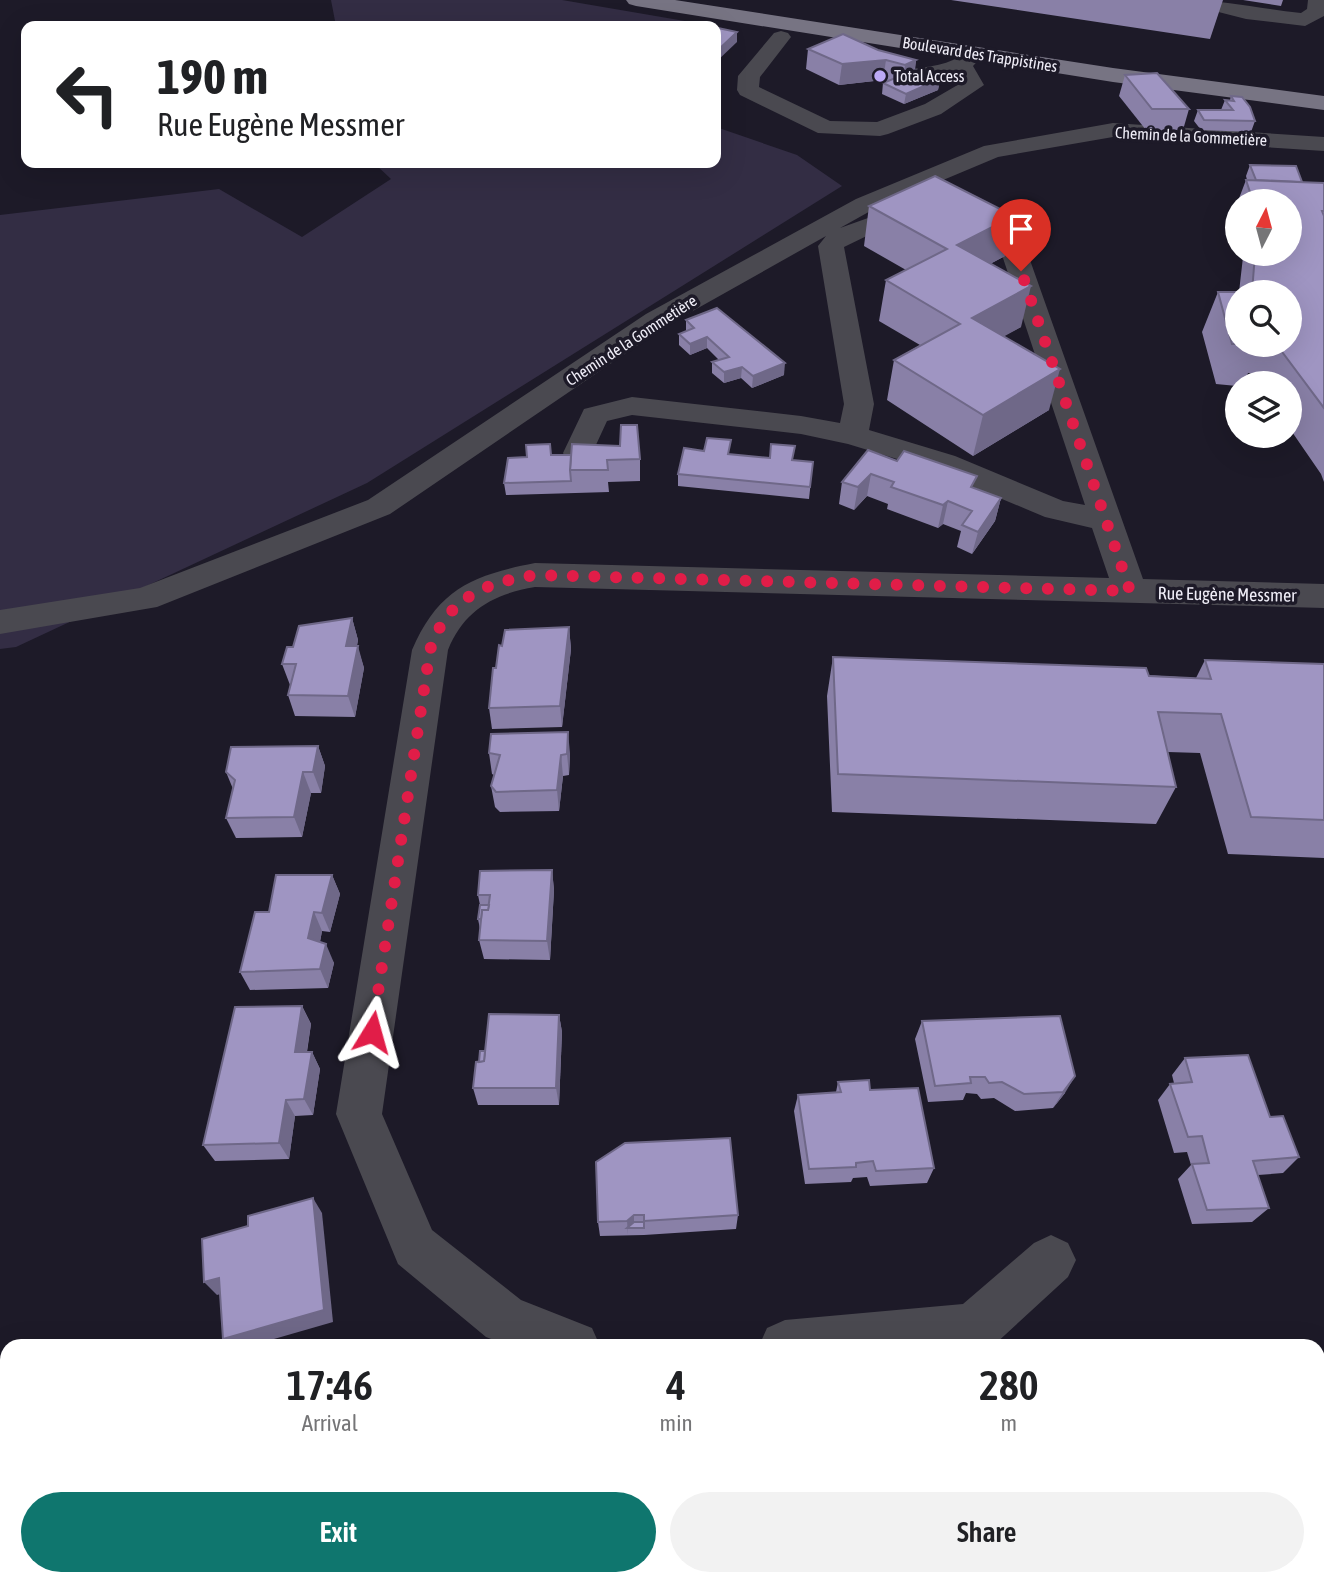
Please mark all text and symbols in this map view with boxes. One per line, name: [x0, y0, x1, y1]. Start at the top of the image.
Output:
street label: Boulevard des Trappistines: [901, 33, 1059, 76]
text: 190 m: [157, 48, 268, 104]
icon: left: [42, 49, 133, 140]
place label: Total Access: [894, 67, 965, 85]
marker: Total Access: [872, 68, 888, 84]
text: Rue Eugène Messmer: [157, 106, 404, 143]
street label: Chemin de la Gommetière: [1115, 123, 1267, 149]
north arrow: [1225, 189, 1302, 266]
map controls: [1225, 189, 1302, 448]
pin: [991, 199, 1051, 271]
icon: arrive: [1002, 210, 1040, 248]
button: search: [1225, 280, 1302, 357]
street label: Chemin de la Gommetière: [562, 291, 700, 389]
button: layers: [1225, 371, 1302, 448]
street label: Rue Eugène Messmer: [1157, 582, 1297, 606]
position arrow: [335, 995, 409, 1069]
text: 17:46: [287, 1361, 373, 1409]
text: 4: [666, 1361, 686, 1409]
text: 280: [979, 1361, 1038, 1409]
text: Arrival: [302, 1410, 358, 1436]
text: min: [660, 1410, 693, 1436]
text: m: [1001, 1410, 1017, 1436]
button: Exit: [21, 1492, 656, 1572]
button: Share: [670, 1492, 1304, 1572]

